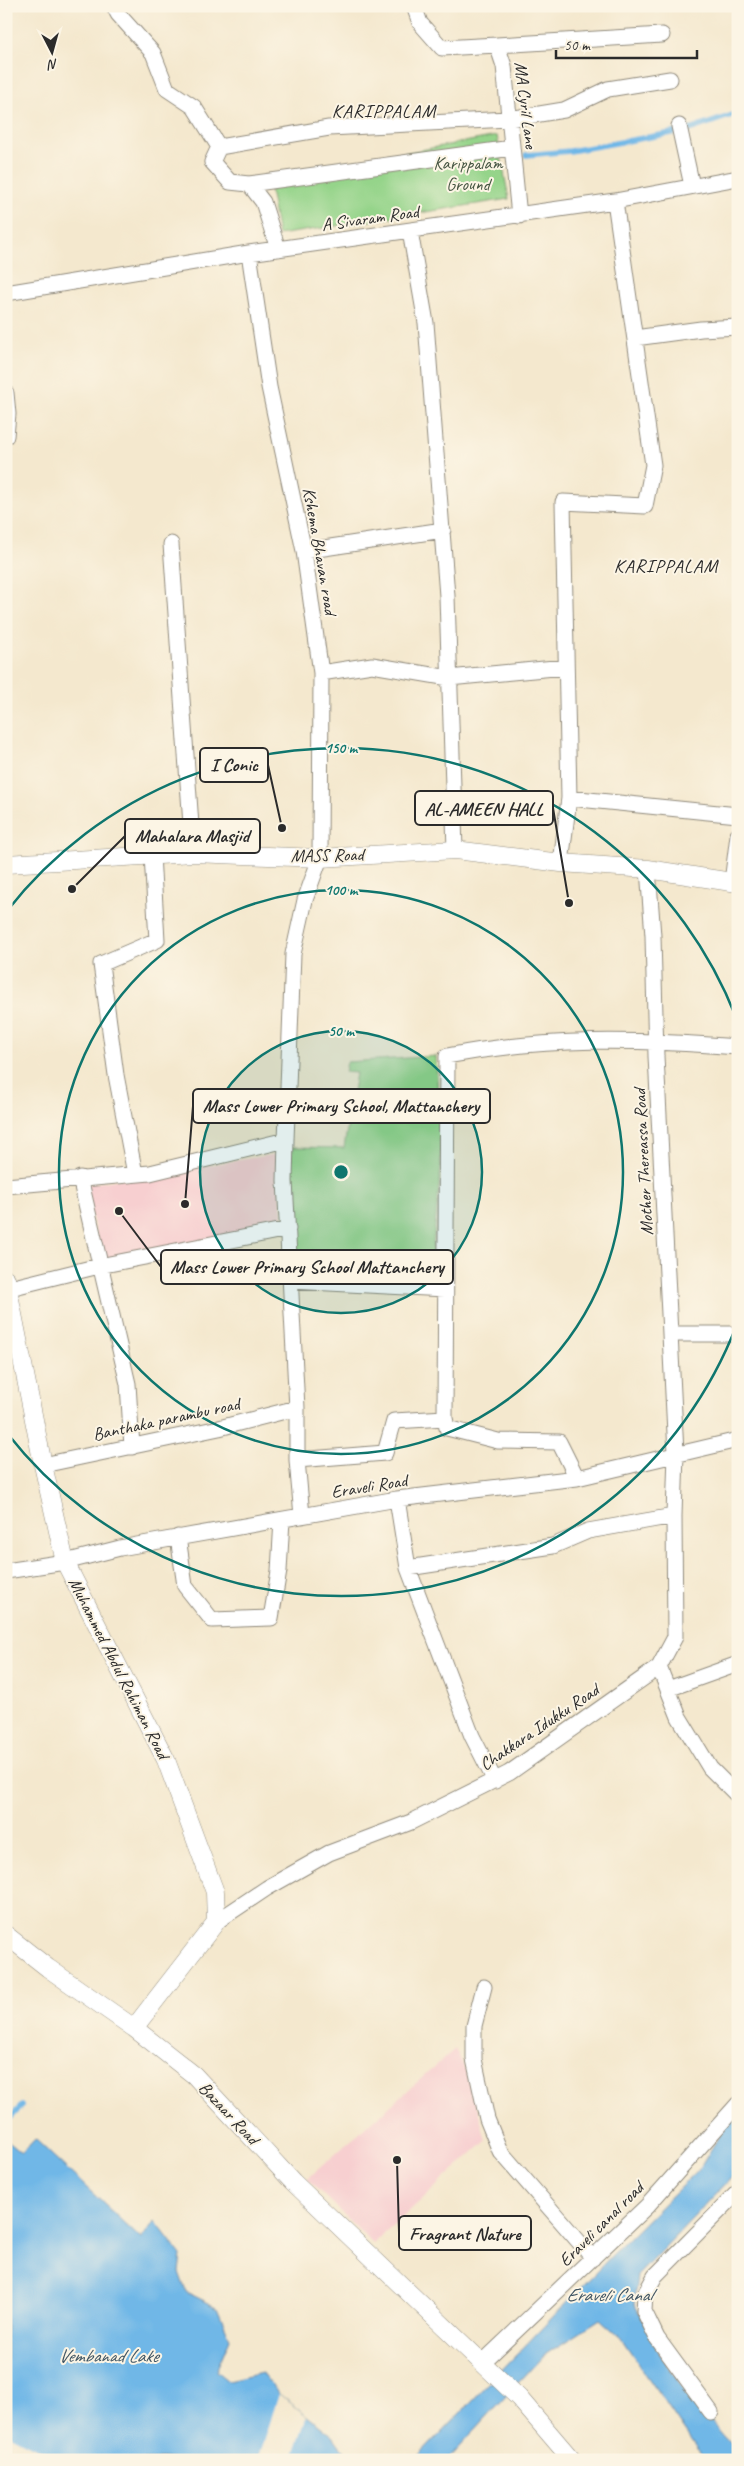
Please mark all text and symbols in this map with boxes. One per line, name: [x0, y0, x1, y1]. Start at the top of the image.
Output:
north arrow: [28, 28, 78, 78]
scale bar: [556, 28, 698, 60]
text: 50 m: [564, 36, 591, 55]
text: N: [46, 56, 59, 74]
street label: MA Cyril Lane: [510, 60, 542, 151]
district label: KARIPPALAM: [332, 99, 437, 123]
park label: Karippalam Ground: [434, 152, 503, 195]
street label: A Sivaram Road: [320, 200, 423, 236]
street label: Kshema Bhavan road: [298, 486, 343, 619]
district label: KARIPPALAM: [614, 554, 719, 578]
text: 150 m: [325, 739, 359, 758]
callout: I Conic: [200, 748, 268, 782]
text: I Conic: [210, 753, 259, 777]
callout: AL-AMEEN HALL: [415, 791, 553, 825]
text: AL-AMEEN HALL: [425, 797, 544, 821]
callout: Mahalara Masjid: [125, 819, 260, 853]
text: Mahalara Masjid: [135, 824, 252, 848]
street label: MASS Road: [290, 843, 367, 867]
text: 100 m: [325, 881, 359, 900]
text: 50 m: [328, 1022, 355, 1041]
street label: Mother Thereassa Road: [628, 1085, 658, 1236]
callout: Mass Lower Primary School, Mattanchery: [193, 1089, 490, 1123]
text: Mass Lower Primary School, Mattanchery: [203, 1094, 482, 1118]
centre of rings: [332, 1163, 350, 1181]
callout: Mass Lower Primary School Mattanchery: [161, 1250, 453, 1284]
text: Mass Lower Primary School Mattanchery: [170, 1255, 446, 1279]
street label: Banthaka parambu road: [91, 1392, 244, 1445]
street label: Eraveli Road: [330, 1469, 411, 1503]
street label: Muhammed Abdul Rahiman Road: [64, 1574, 176, 1765]
street label: Chakkara Idukku Road: [475, 1677, 605, 1775]
street label: Bazaar Road: [194, 2077, 266, 2151]
street label: Eraveli canal road: [554, 2175, 650, 2271]
callout: Fragrant Nature: [399, 2216, 531, 2250]
text: Fragrant Nature: [409, 2222, 522, 2246]
water label: Eraveli Canal: [566, 2283, 659, 2307]
water label: Vembanad Lake: [58, 2344, 160, 2368]

